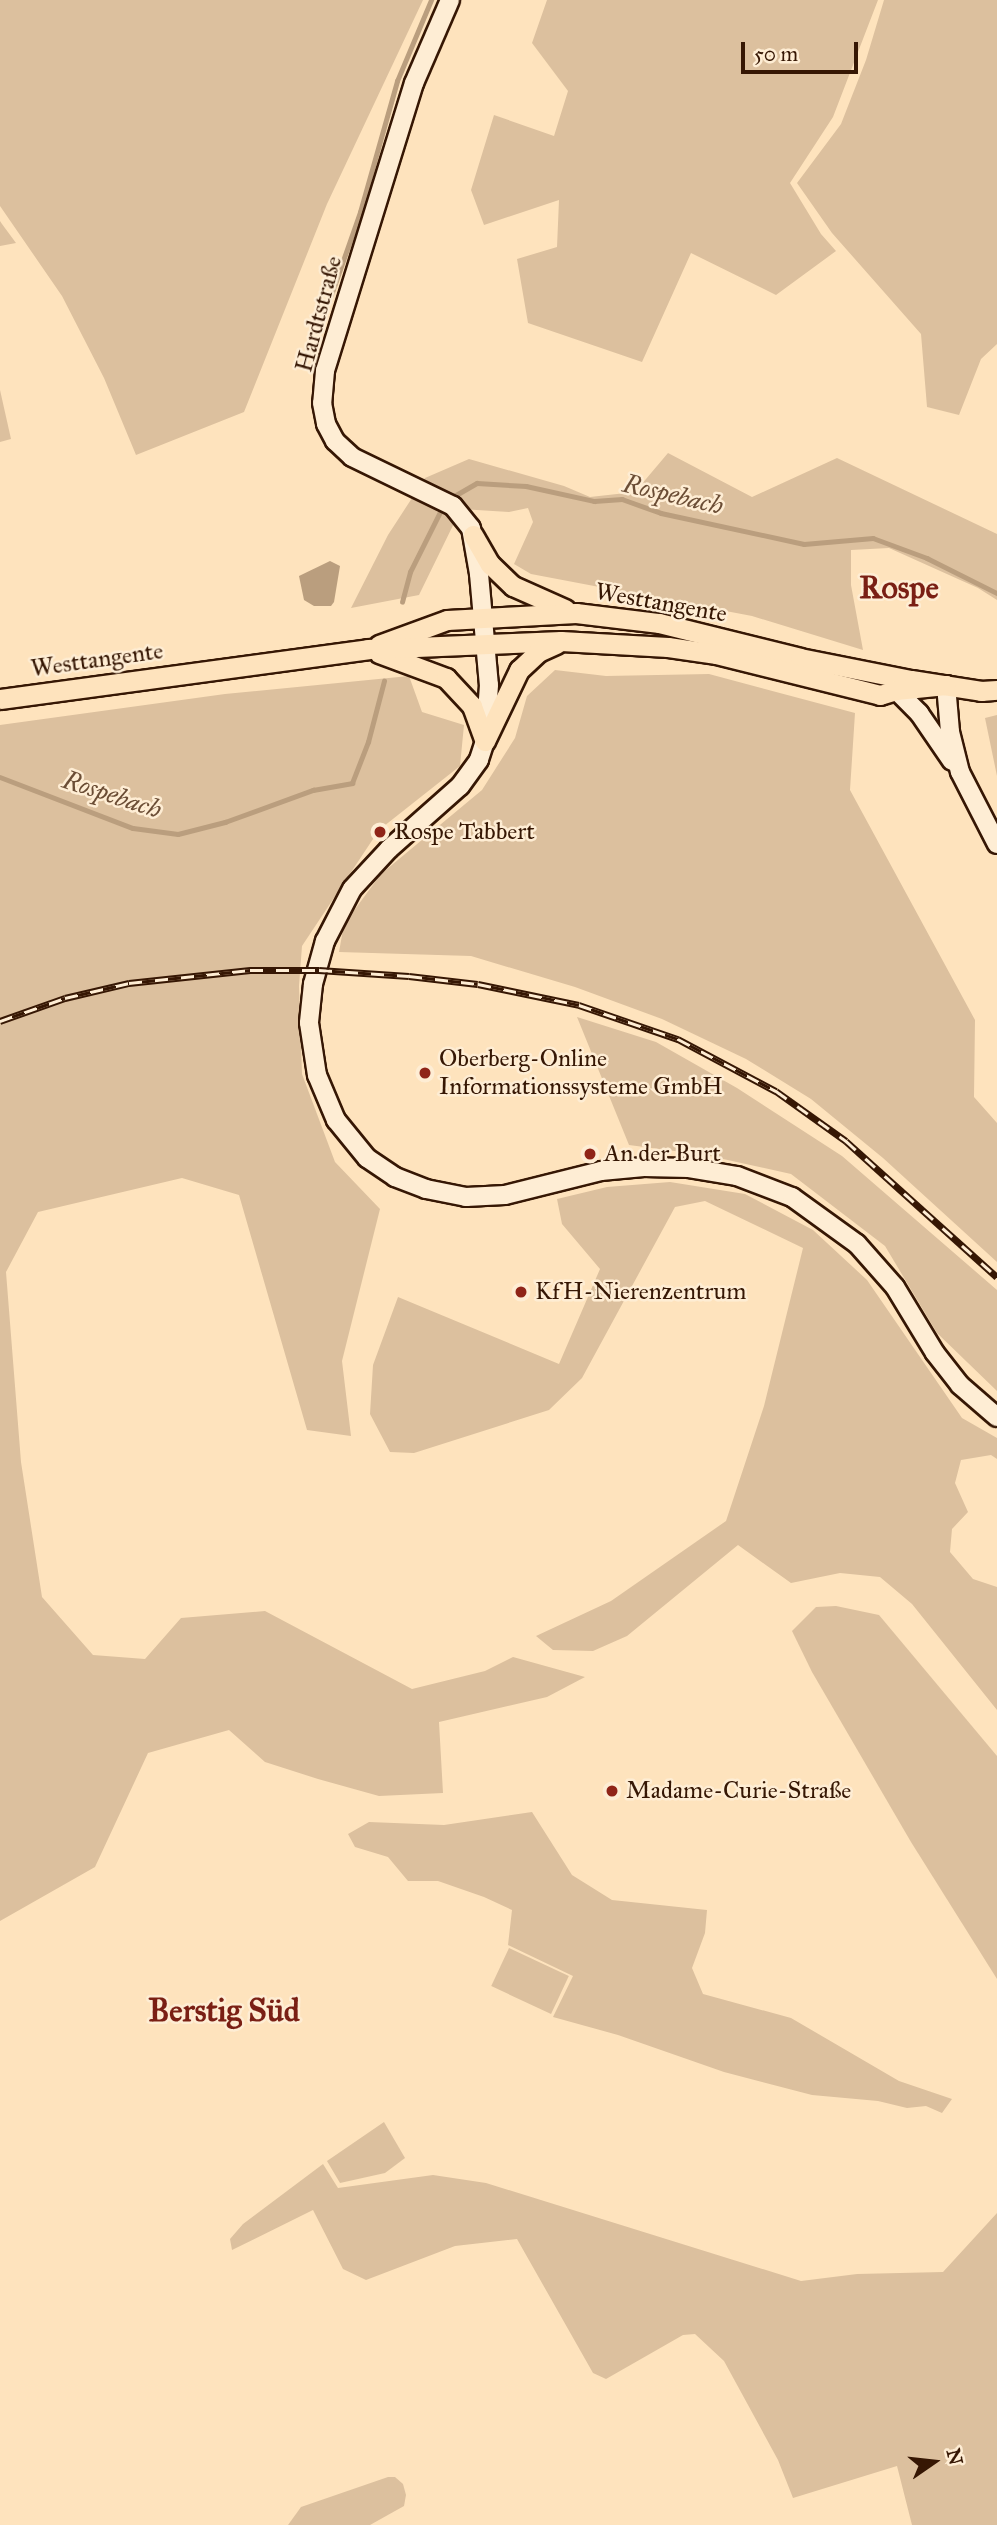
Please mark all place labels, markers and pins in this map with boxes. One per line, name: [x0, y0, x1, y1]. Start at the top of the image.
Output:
place label: Rospe Tabbert: [394, 818, 535, 846]
marker: Rospe Tabbert: [372, 824, 388, 840]
place label: Oberberg-Online Informationssysteme GmbH: [439, 1045, 723, 1101]
marker: Oberberg-Online Informationssysteme GmbH: [417, 1065, 433, 1081]
place label: An der Burt: [604, 1140, 721, 1168]
marker: An der Burt: [582, 1146, 598, 1162]
place label: KfH-Nierenzentrum: [535, 1278, 746, 1306]
marker: KfH-Nierenzentrum: [513, 1284, 529, 1300]
place label: Madame-Curie-Straße: [626, 1777, 851, 1805]
marker: Madame-Curie-Straße: [604, 1783, 620, 1799]

